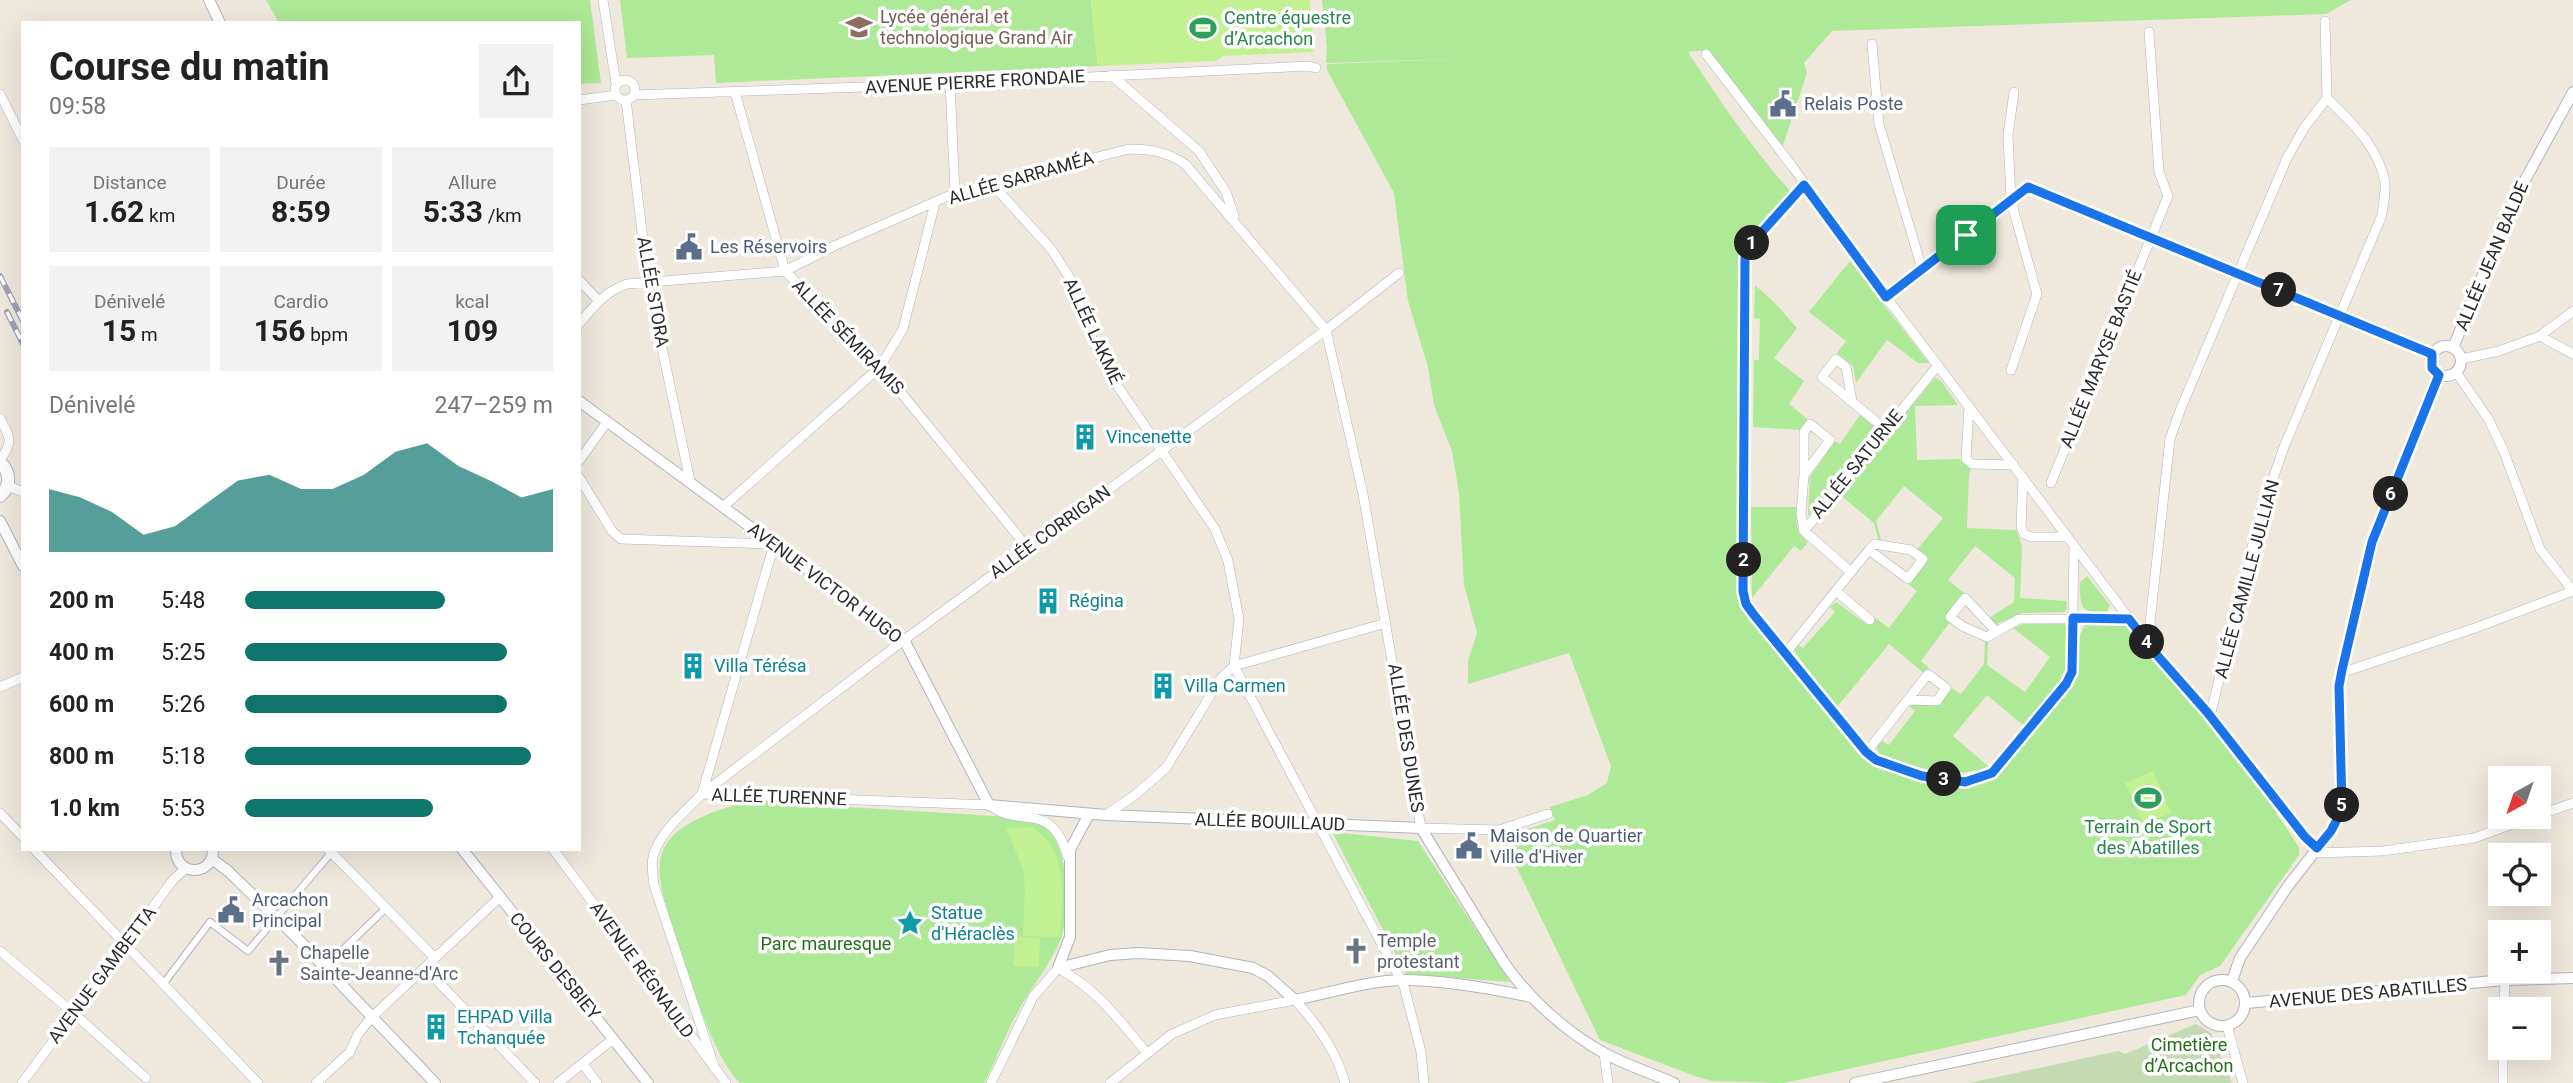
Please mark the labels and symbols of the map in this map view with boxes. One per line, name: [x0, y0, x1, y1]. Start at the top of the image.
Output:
place label: Lycée général et technologique Grand Air: [880, 6, 1073, 48]
place label: Centre équestre d’Arcachon: [1224, 7, 1351, 49]
school or university icon: Lycée général et technologique Grand Air: [844, 12, 874, 42]
sports icon: Centre équestre d’Arcachon: [1188, 13, 1218, 43]
street label: AVENUE PIERRE FRONDAIE: [865, 65, 1085, 98]
public building icon: Relais Poste: [1768, 89, 1798, 119]
place label: Relais Poste: [1804, 93, 1903, 114]
street label: ALLÉE SARRAMÉA: [946, 147, 1096, 208]
street label: ALLÉE JEAN BALDE: [2451, 178, 2532, 334]
pin: [1936, 205, 1996, 265]
pin: 1: [1734, 226, 1770, 260]
public building icon: Les Réservoirs: [674, 232, 704, 262]
street label: ALLÉE STORA: [633, 235, 674, 349]
place label: Les Réservoirs: [710, 236, 827, 257]
street label: ALLÉE MARYSE BASTIÉ: [2055, 267, 2146, 451]
pin: 7: [2262, 272, 2296, 308]
street label: ALLÉE LAKMÉ: [1060, 274, 1127, 387]
street label: ALLÉE SÉMIRAMIS: [788, 275, 909, 399]
street label: ALLÉE SATURNE: [1806, 405, 1907, 522]
building icon: Vincenette: [1070, 422, 1100, 452]
place label: Vincenette: [1106, 426, 1192, 447]
pin: 6: [2374, 476, 2408, 512]
street label: ALLÉE CAMILLE JULLIAN: [2210, 477, 2283, 681]
street label: ALLÉE CORRIGAN: [985, 481, 1114, 582]
street label: AVENUE VICTOR HUGO: [744, 518, 906, 647]
pin: 2: [1726, 542, 1762, 578]
building icon: Régina: [1033, 586, 1063, 616]
place label: Régina: [1069, 590, 1124, 611]
pin: 4: [2130, 624, 2164, 660]
building icon: Villa Térésa: [678, 651, 708, 681]
place label: Villa Térésa: [714, 655, 806, 676]
street label: ALLÉE DES DUNES: [1384, 662, 1429, 814]
building icon: Villa Carmen: [1148, 671, 1178, 701]
place label: Villa Carmen: [1184, 675, 1286, 696]
pin: 3: [1926, 762, 1962, 796]
north arrow: [2488, 766, 2552, 830]
sports icon: Terrain de Sport des Abatilles: [2133, 783, 2163, 813]
street label: ALLÉE TURENNE: [711, 784, 847, 809]
pin: 5: [2324, 788, 2360, 822]
street label: ALLÉE BOUILLAUD: [1194, 808, 1346, 835]
place label: Terrain de Sport des Abatilles: [2084, 816, 2212, 858]
place label: Maison de Quartier Ville d'Hiver: [1490, 825, 1643, 867]
public building icon: Maison de Quartier Ville d'Hiver: [1454, 831, 1484, 861]
place label: Arcachon Principal: [252, 889, 328, 931]
public building icon: Arcachon Principal: [216, 895, 246, 925]
street label: AVENUE RÉGNAULD: [586, 898, 699, 1042]
street label: AVENUE GAMBETTA: [43, 902, 160, 1047]
place label: Statue d'Héraclès: [931, 902, 1015, 944]
street label: COURS DESBIEY: [506, 908, 605, 1024]
place icon: Statue d'Héraclès: [895, 908, 925, 938]
place label: Temple protestant: [1377, 930, 1460, 972]
park label: Parc mauresque: [761, 933, 891, 954]
church icon: Temple protestant: [1341, 936, 1371, 966]
place label: Chapelle Sainte-Jeanne-d'Arc: [300, 942, 458, 984]
church icon: Chapelle Sainte-Jeanne-d'Arc: [264, 948, 294, 978]
street label: AVENUE DES ABATILLES: [2268, 973, 2468, 1012]
place label: EHPAD Villa Tchanquée: [457, 1006, 553, 1048]
building icon: EHPAD Villa Tchanquée: [421, 1012, 451, 1042]
park label: Cimetière d’Arcachon: [2144, 1034, 2234, 1076]

